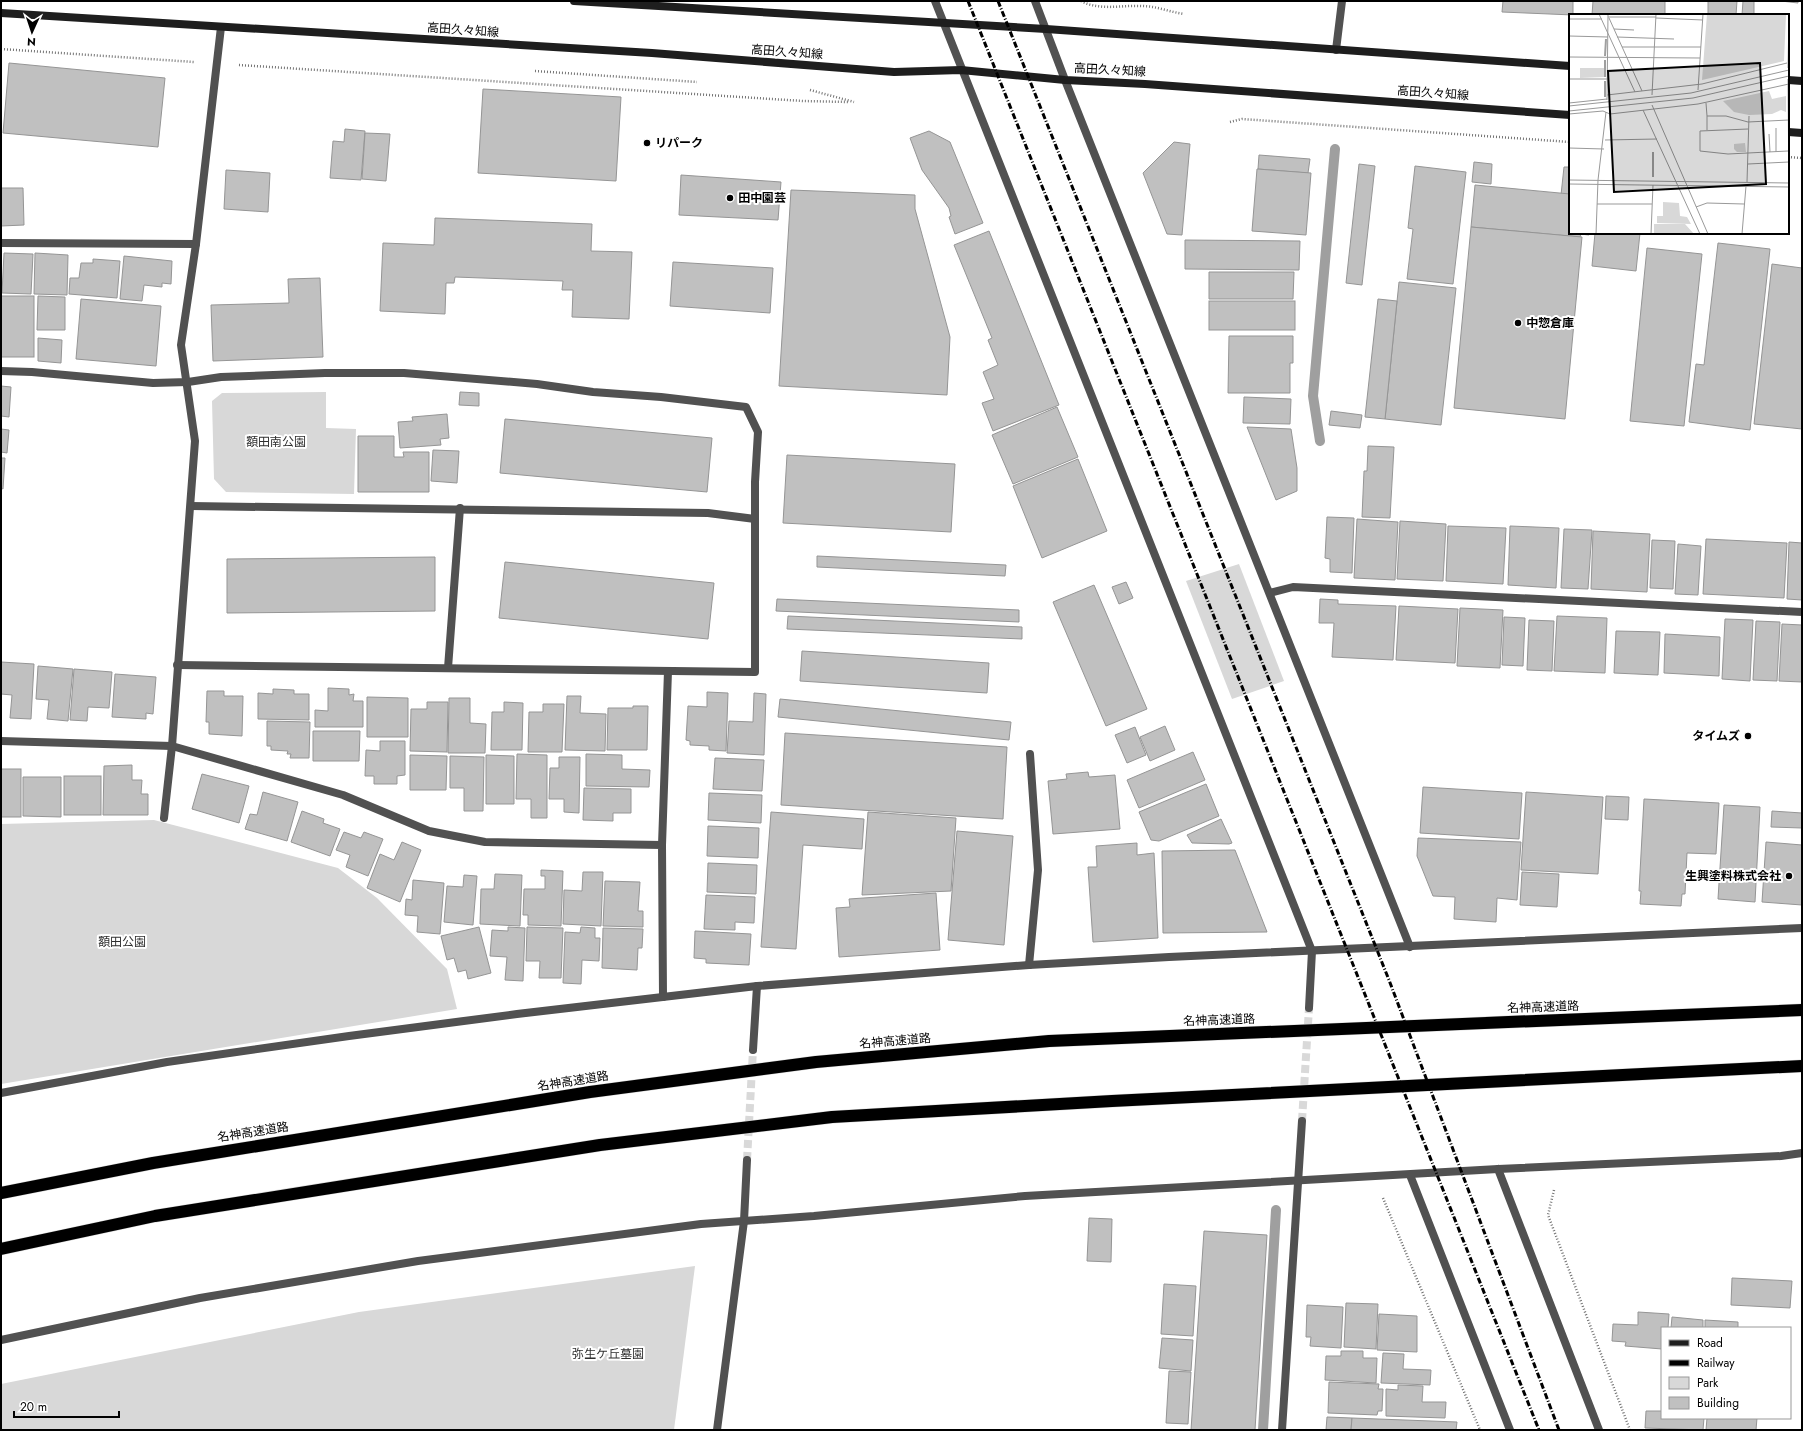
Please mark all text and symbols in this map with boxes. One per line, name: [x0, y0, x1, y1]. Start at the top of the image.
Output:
north arrow: [12, 12, 52, 52]
inset map: [1569, 14, 1789, 234]
street label: 高田久々知線: [426, 19, 500, 41]
text: N: [27, 34, 36, 50]
street label: 高田久々知線: [750, 41, 824, 63]
street label: 高田久々知線: [1074, 59, 1146, 81]
street label: 高田久々知線: [1396, 82, 1470, 104]
place label: リパーク: [655, 134, 703, 152]
marker: リパーク: [642, 138, 652, 148]
place label: 田中園芸: [738, 189, 786, 207]
marker: 田中園芸: [725, 193, 735, 203]
place label: 中惣倉庫: [1526, 314, 1574, 332]
marker: 中惣倉庫: [1513, 318, 1523, 328]
park label: 額田南公園: [246, 433, 306, 451]
place label: タイムズ: [1692, 727, 1740, 745]
marker: タイムズ: [1743, 731, 1753, 741]
place label: 生興塗料株式会社: [1685, 867, 1781, 885]
marker: 生興塗料株式会社: [1784, 871, 1794, 881]
park label: 額田公園: [98, 933, 146, 951]
street label: 名神高速道路: [1507, 997, 1579, 1017]
street label: 名神高速道路: [1183, 1010, 1255, 1030]
street label: 名神高速道路: [858, 1029, 932, 1053]
street label: 名神高速道路: [536, 1066, 610, 1096]
street label: 名神高速道路: [216, 1117, 290, 1147]
legend: [1661, 1327, 1791, 1419]
text: Road: [1697, 1334, 1723, 1352]
park label: 弥生ケ丘墓園: [572, 1345, 644, 1363]
text: Railway: [1697, 1354, 1735, 1372]
text: Park: [1697, 1374, 1719, 1392]
scale bar: [14, 1393, 119, 1419]
text: Building: [1697, 1394, 1739, 1412]
text: 20 m: [20, 1398, 47, 1416]

